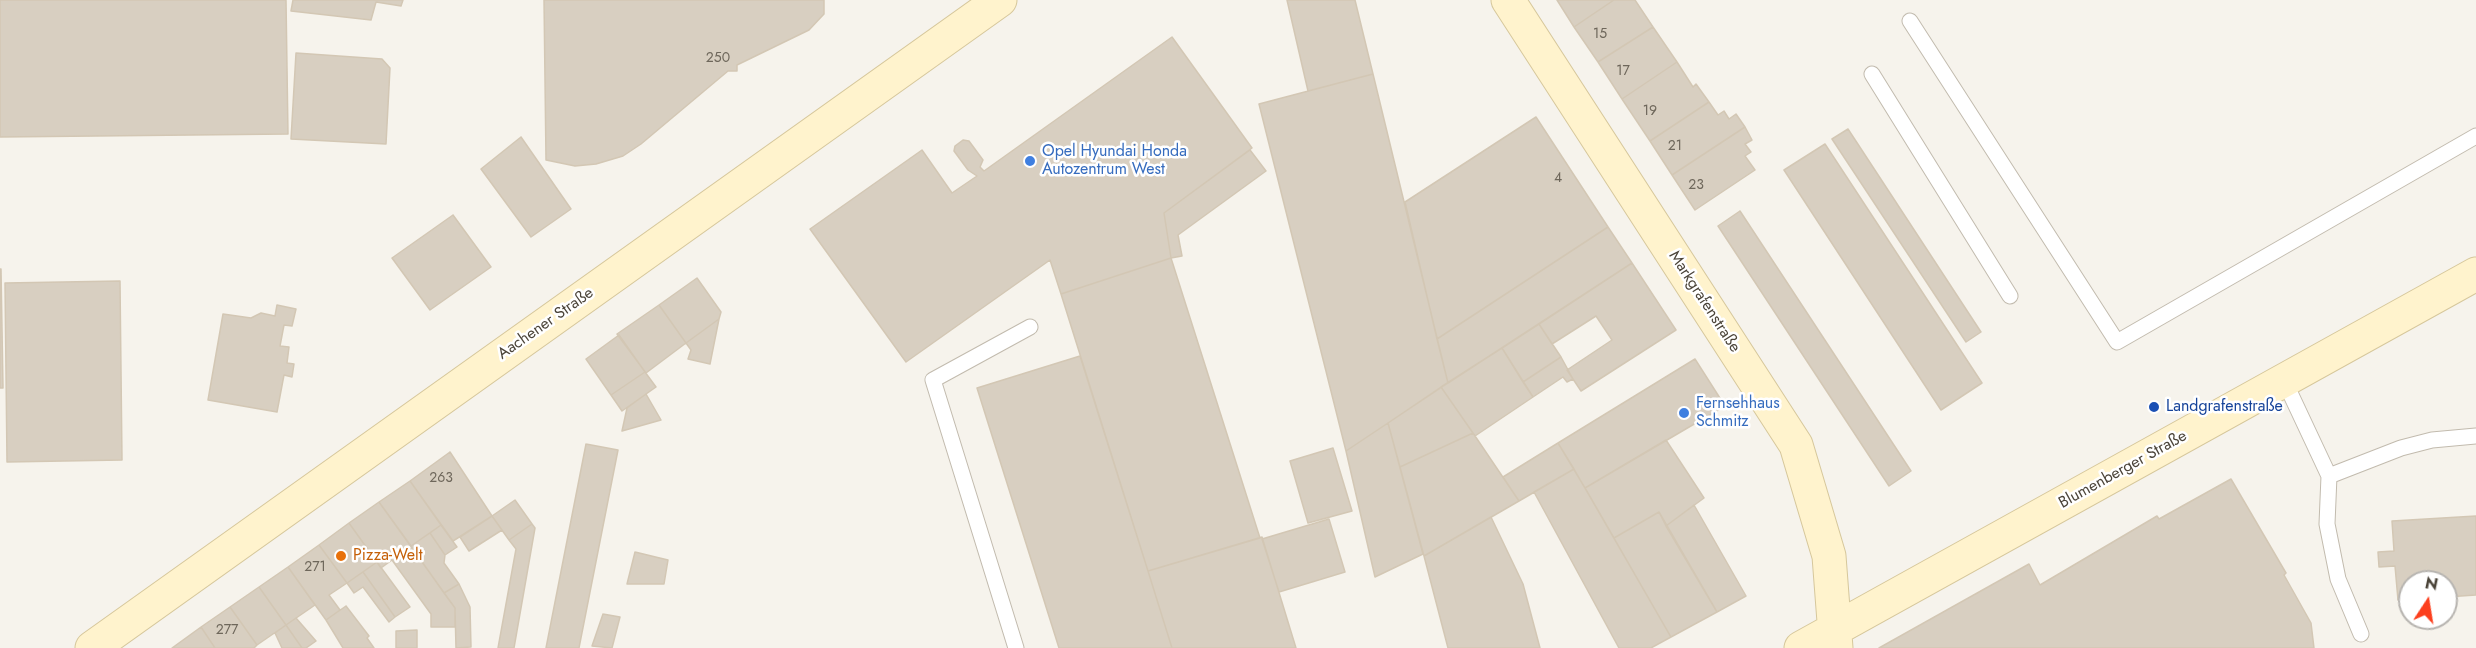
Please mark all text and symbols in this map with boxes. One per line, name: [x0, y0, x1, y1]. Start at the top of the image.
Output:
house number: 15: [1593, 27, 1607, 43]
house number: 250: [706, 51, 730, 67]
house number: 17: [1616, 64, 1630, 80]
house number: 19: [1643, 104, 1657, 120]
house number: 21: [1668, 139, 1682, 155]
place label: Opel Hyundai Honda Autozentrum West: [1042, 142, 1187, 180]
marker: Opel Hyundai Honda Autozentrum West: [1023, 154, 1037, 168]
house number: 4: [1554, 171, 1562, 187]
house number: 23: [1688, 178, 1704, 194]
street label: Markgrafenstraße: [1664, 248, 1744, 356]
street label: Aachener Straße: [494, 284, 598, 364]
place label: Fernsehhaus Schmitz: [1696, 394, 1780, 432]
place label: Landgrafenstraße: [2166, 397, 2283, 417]
marker: Landgrafenstraße: [2147, 400, 2161, 414]
marker: Fernsehhaus Schmitz: [1677, 406, 1691, 420]
street label: Blumenberger Straße: [2056, 427, 2190, 513]
house number: 263: [429, 471, 453, 487]
place label: Pizza-Welt: [353, 546, 423, 566]
marker: Pizza-Welt: [334, 549, 348, 563]
house number: 271: [304, 560, 326, 576]
north arrow: [2398, 570, 2458, 630]
text: N: [2423, 571, 2440, 596]
house number: 277: [216, 623, 238, 639]

